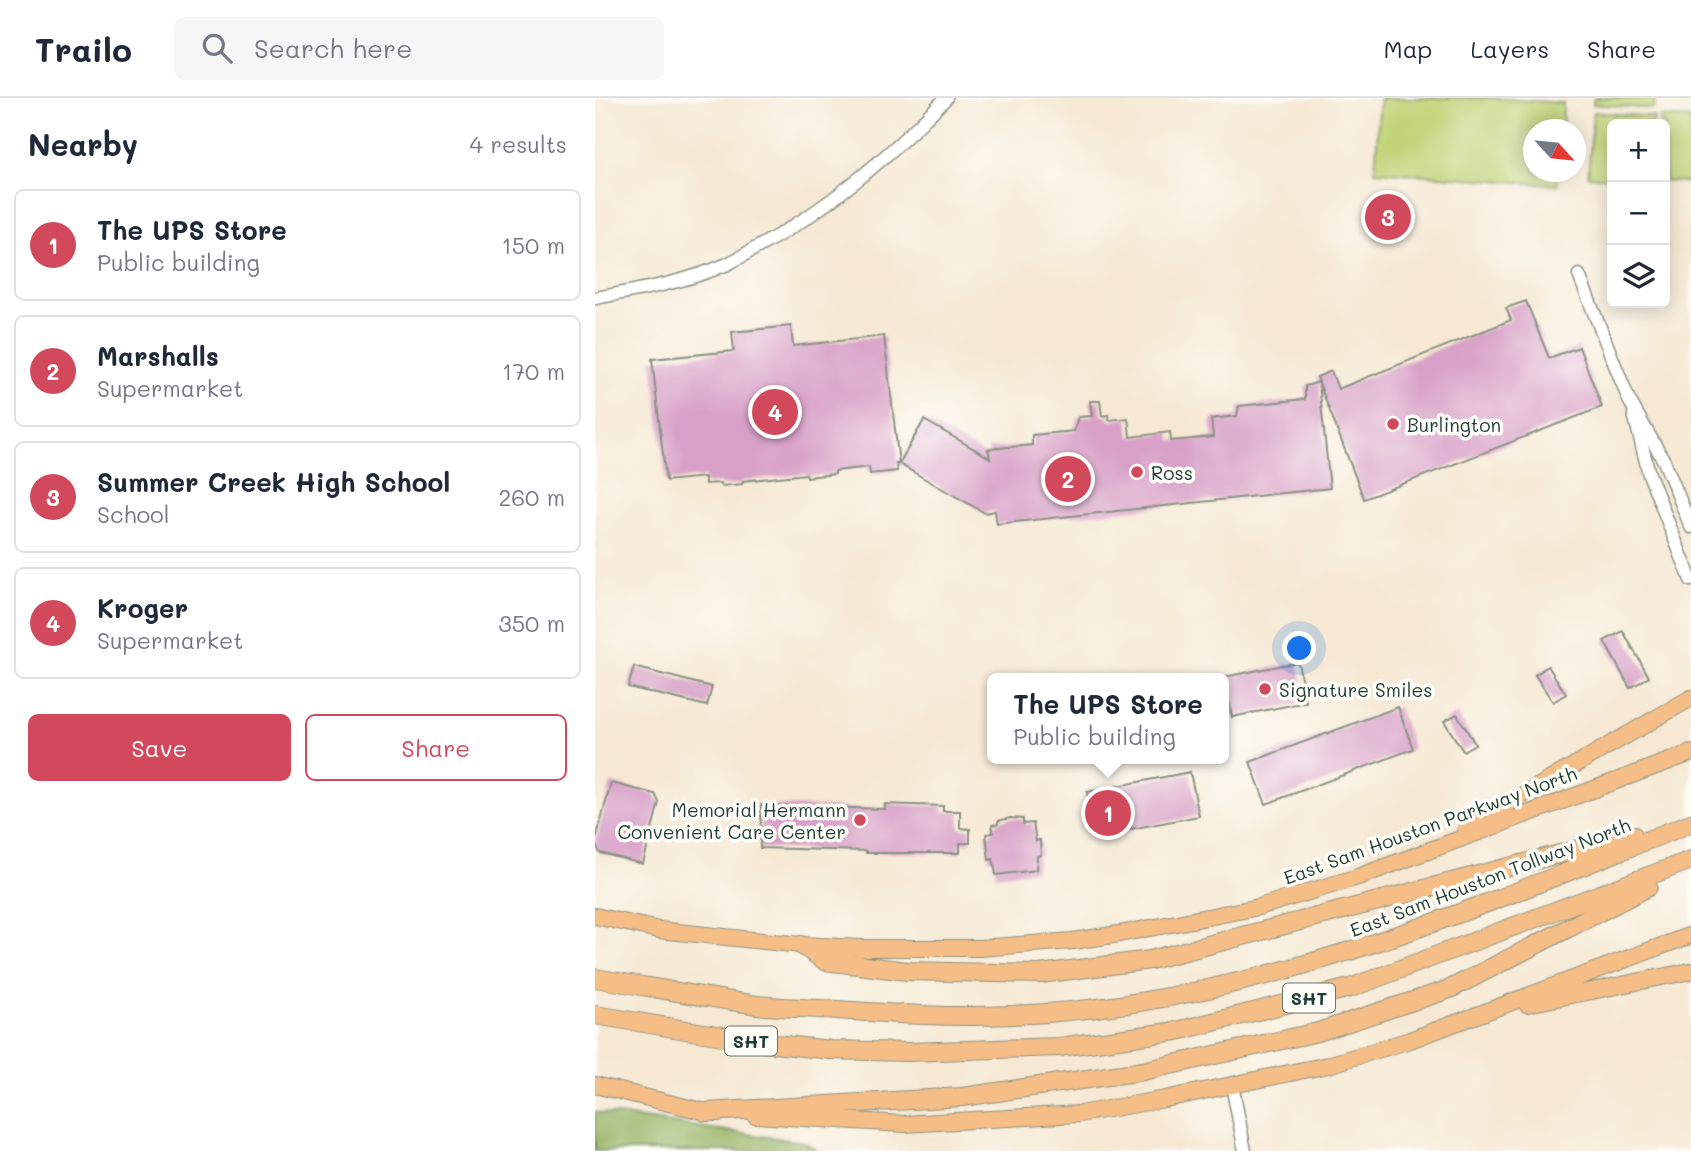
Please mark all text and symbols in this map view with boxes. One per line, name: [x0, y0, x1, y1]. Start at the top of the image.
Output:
search box: [174, 17, 664, 80]
text: Trailo: [35, 27, 132, 70]
icon: search: [198, 29, 236, 67]
text: Search here: [254, 31, 412, 65]
text: Map: [1384, 33, 1432, 64]
text: Layers: [1470, 33, 1549, 64]
text: Share: [1587, 33, 1656, 64]
north arrow: [1523, 119, 1586, 182]
map controls: [1607, 119, 1670, 308]
button: +: [1607, 119, 1670, 182]
text: Nearby: [28, 124, 138, 164]
text: 4 results: [470, 129, 567, 159]
button: −: [1607, 182, 1670, 245]
pin: 3: [1365, 191, 1411, 243]
text: The UPS Store: [97, 213, 287, 247]
text: 1: [48, 230, 58, 260]
text: 150 m: [501, 230, 565, 260]
button: layers: [1607, 245, 1670, 308]
text: Public building: [97, 247, 260, 277]
text: Marshalls: [97, 339, 219, 373]
text: 2: [47, 356, 59, 386]
text: 170 m: [502, 356, 565, 386]
text: Supermarket: [97, 373, 243, 403]
pin: 4: [752, 386, 798, 438]
place label: Burlington: [1407, 412, 1501, 437]
marker: Burlington: [1385, 416, 1401, 432]
pin: 2: [1045, 453, 1091, 505]
place label: Ross: [1151, 460, 1193, 485]
marker: Ross: [1129, 464, 1145, 480]
text: Summer Creek High School: [97, 465, 450, 499]
text: 3: [46, 482, 60, 512]
text: 260 m: [498, 482, 565, 512]
text: School: [97, 499, 170, 529]
text: Kroger: [97, 591, 188, 625]
text: 4: [46, 608, 60, 638]
text: 350 m: [498, 608, 565, 638]
text: Supermarket: [97, 625, 243, 655]
your location: [1282, 631, 1316, 665]
popup: [987, 673, 1229, 764]
place label: Signature Smiles: [1279, 677, 1432, 702]
marker: Signature Smiles: [1257, 681, 1273, 697]
text: The UPS Store: [1013, 687, 1203, 721]
button: Save: [28, 714, 291, 781]
button: Share: [305, 714, 567, 781]
text: Public building: [1013, 721, 1176, 751]
street label: East Sam Houston Parkway North: [1280, 760, 1580, 890]
pin: 1: [1085, 787, 1131, 839]
place label: Memorial Hermann Convenient Care Center: [617, 797, 846, 844]
marker: Memorial Hermann Convenient Care Center: [852, 812, 868, 828]
street label: East Sam Houston Tollway North: [1346, 812, 1634, 942]
road number: SHT: [1283, 984, 1335, 1013]
road number: SHT: [725, 1026, 777, 1056]

